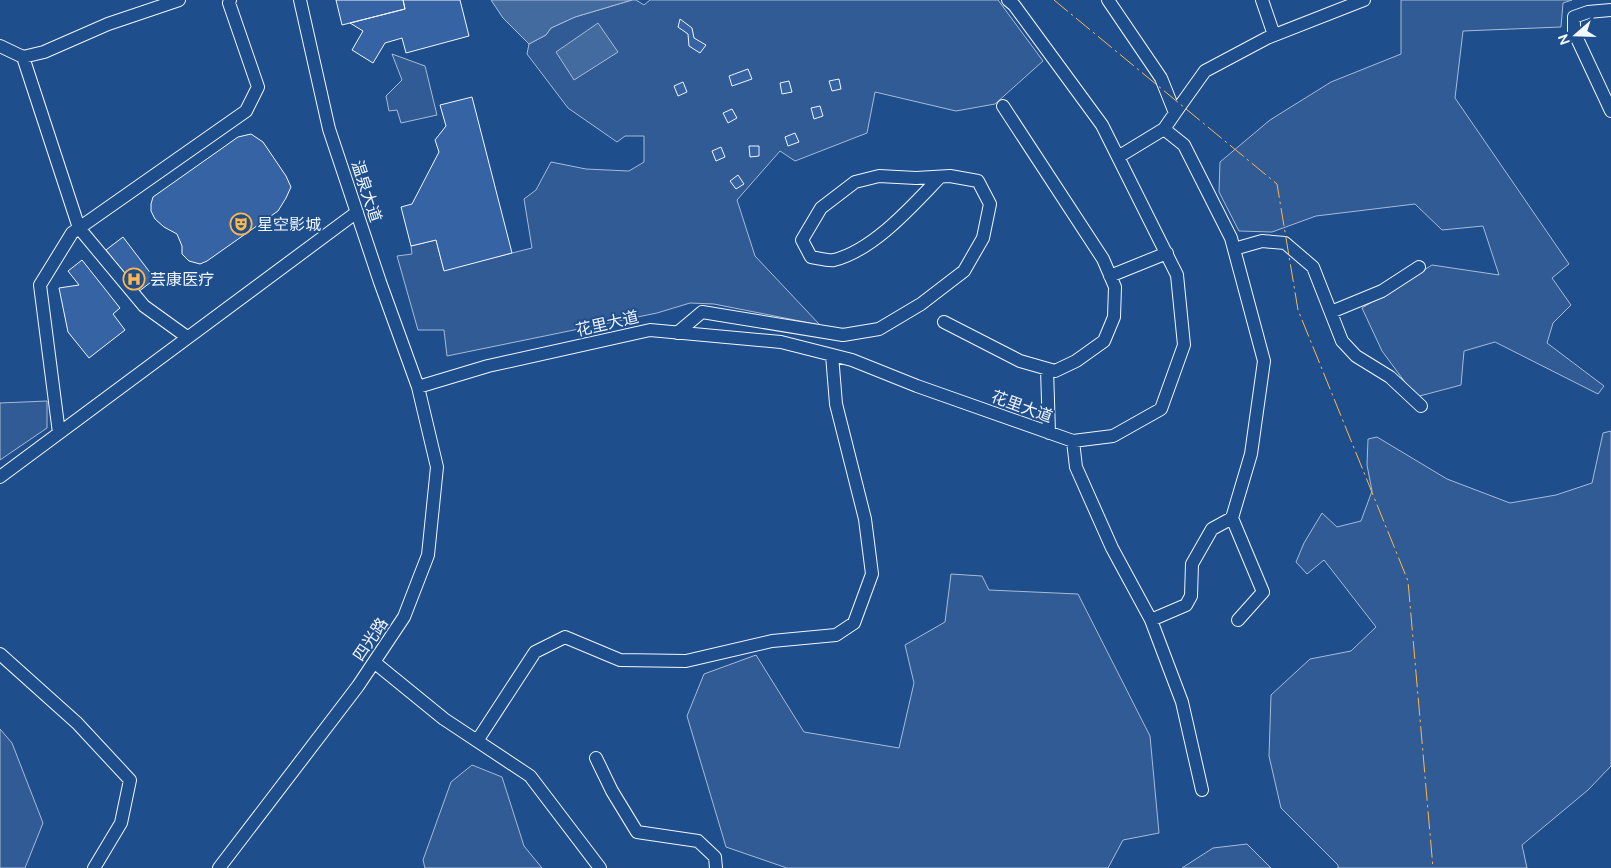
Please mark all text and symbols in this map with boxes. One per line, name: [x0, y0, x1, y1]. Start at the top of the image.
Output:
north arrow: [1551, 10, 1601, 60]
text: N: [1554, 32, 1573, 47]
street label: 温泉大道: [349, 158, 385, 224]
theatre icon: 星空影城: [229, 212, 253, 236]
place label: 星空影城: [257, 215, 321, 233]
hospital icon: 芸康医疗: [122, 267, 146, 291]
place label: 芸康医疗: [150, 270, 214, 288]
street label: 花里大道: [574, 307, 640, 339]
street label: 花里大道: [989, 387, 1055, 425]
street label: 四光路: [349, 614, 391, 664]

